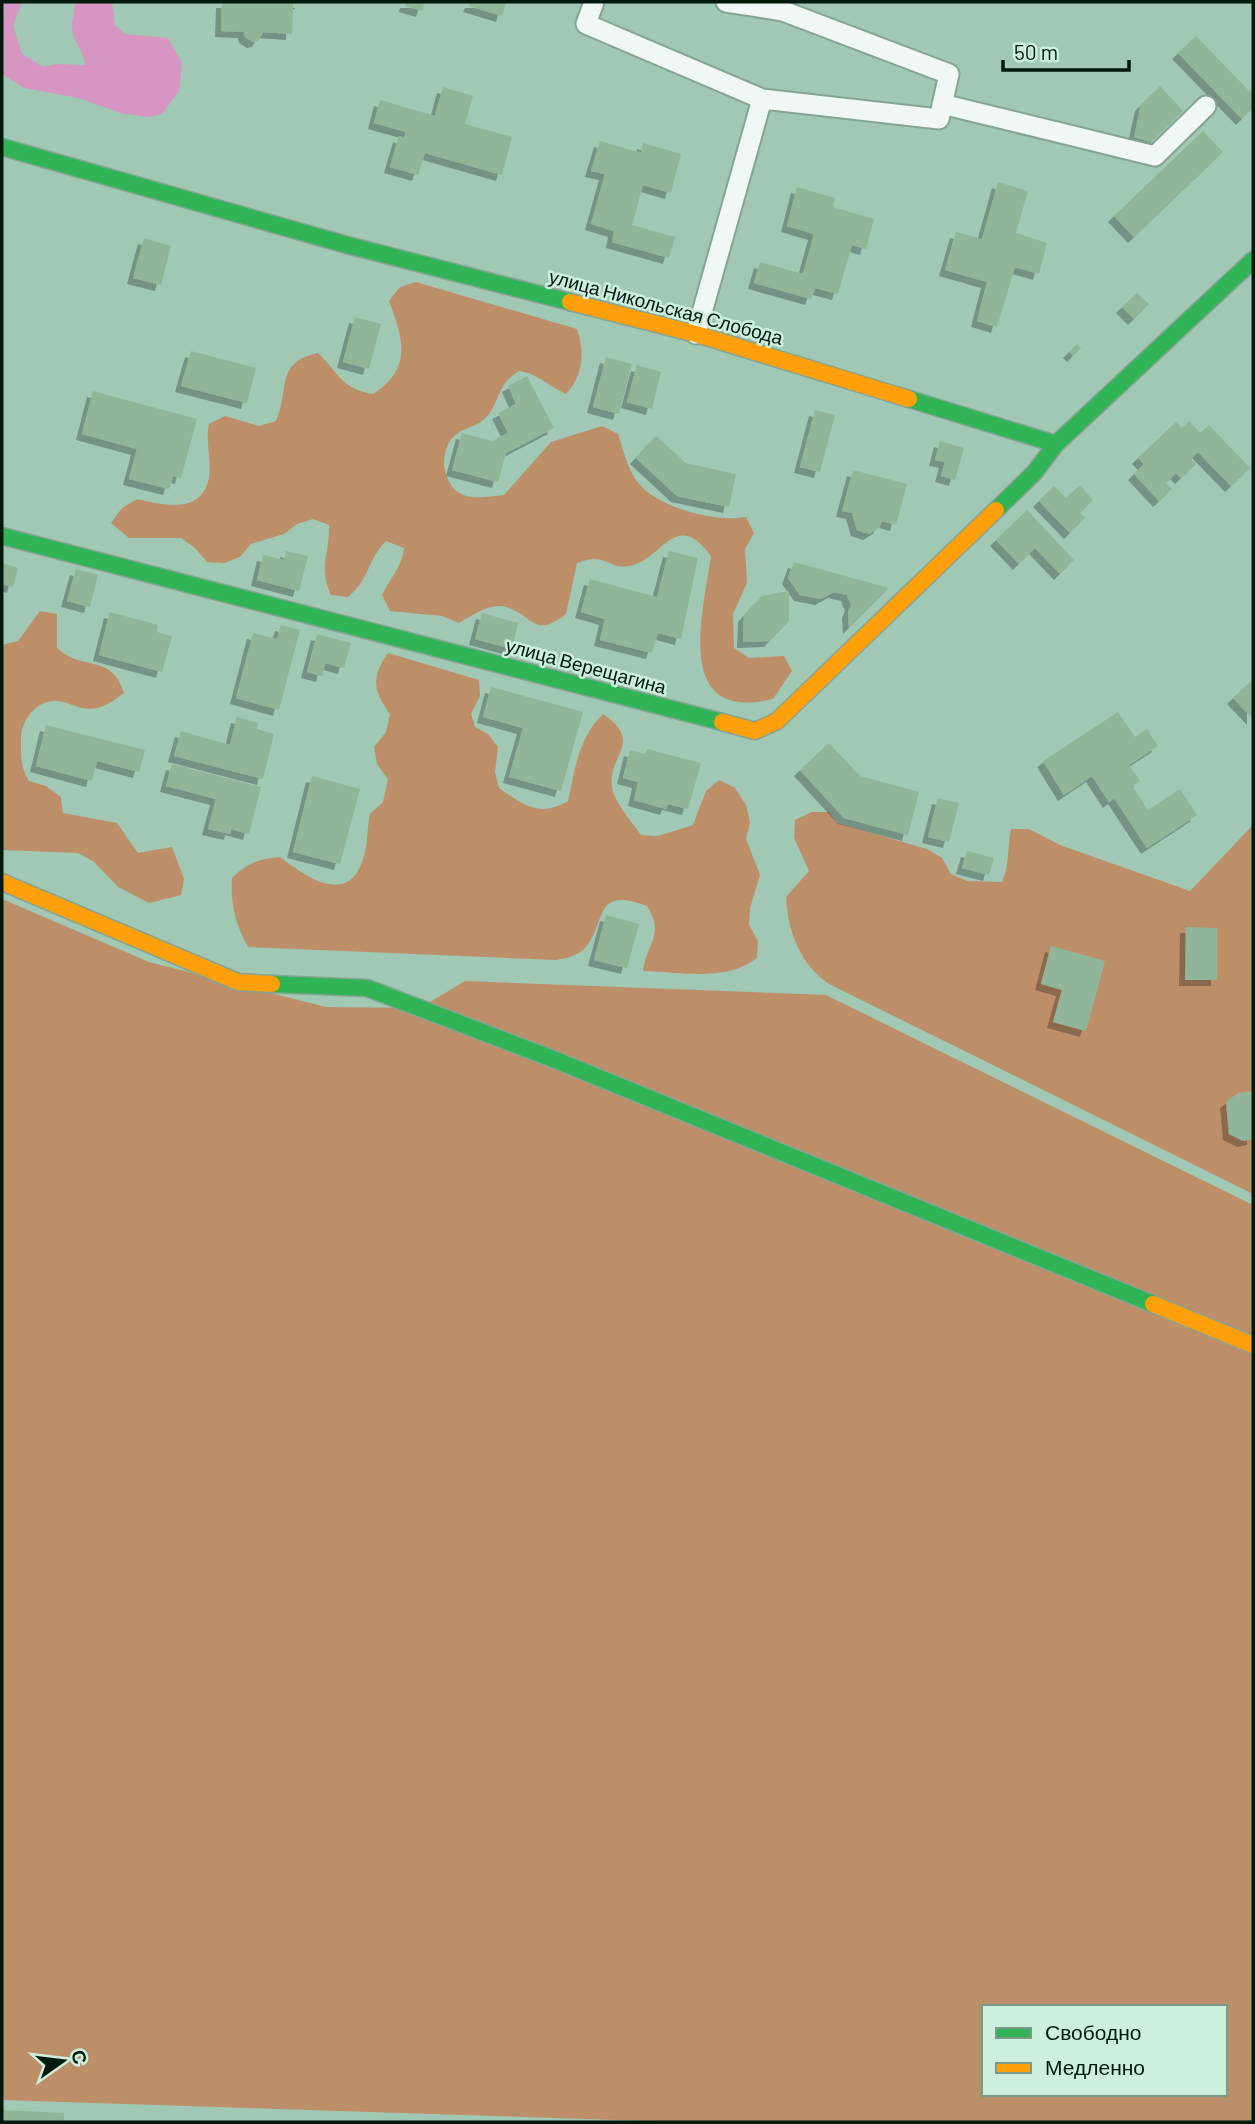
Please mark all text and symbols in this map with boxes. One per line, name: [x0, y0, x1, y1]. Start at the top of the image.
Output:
scale bar: [1003, 28, 1129, 72]
text: 50 m: [1014, 39, 1058, 64]
street label: улица Никольская Слобода: [547, 264, 786, 349]
street label: улица Верещагина: [503, 633, 669, 698]
legend: [982, 2005, 1227, 2096]
text: Свободно: [1045, 2019, 1142, 2044]
north arrow: [28, 2026, 98, 2096]
text: С: [67, 2047, 93, 2066]
text: Медленно: [1045, 2054, 1145, 2079]

